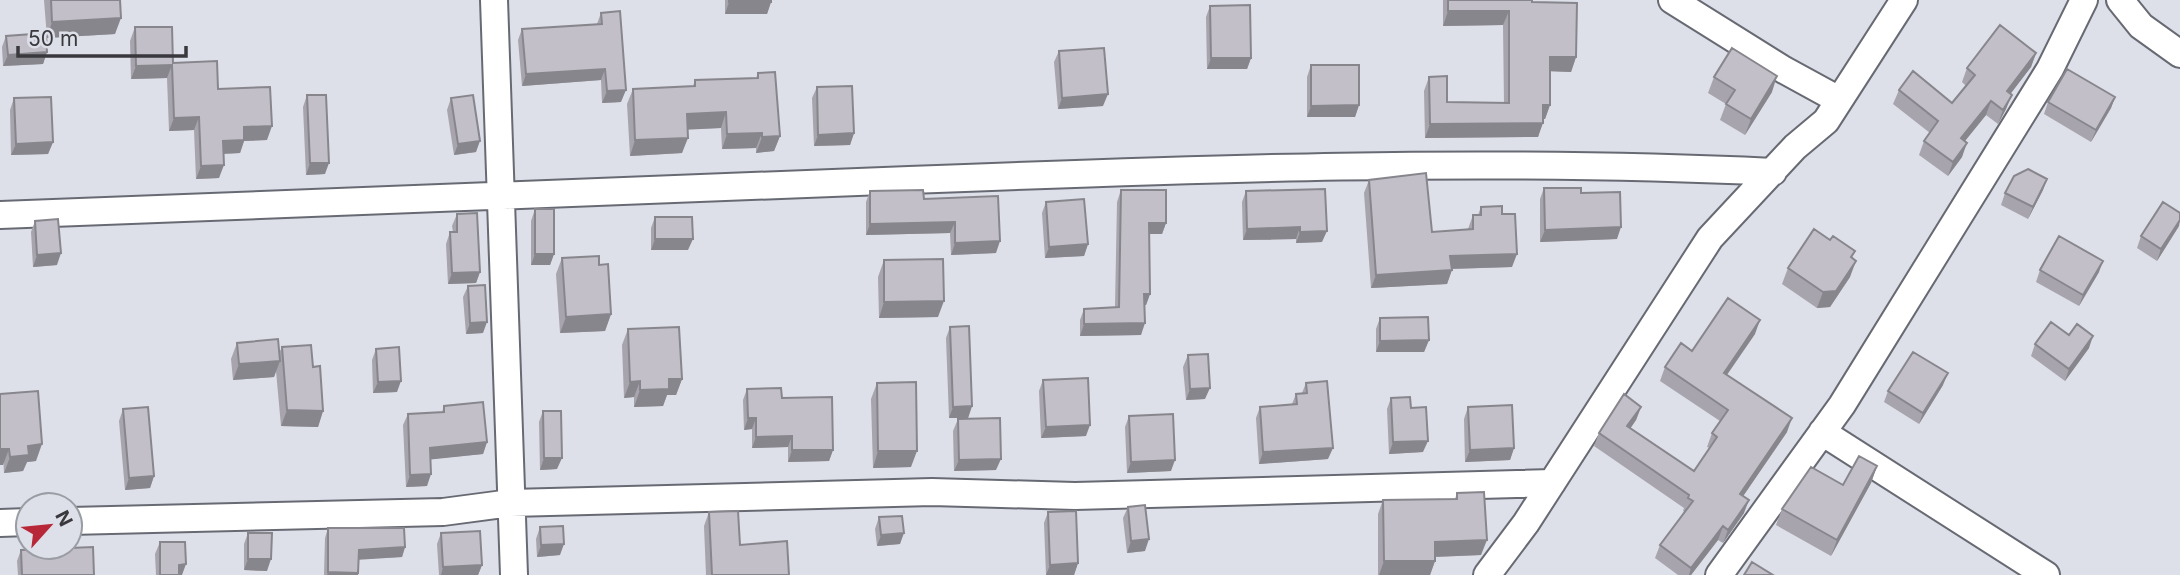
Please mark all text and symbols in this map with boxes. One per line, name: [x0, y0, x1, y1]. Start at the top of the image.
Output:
scale bar: [18, 14, 186, 58]
text: 50 m: [28, 26, 78, 51]
north arrow: [14, 491, 84, 561]
text: N: [50, 507, 77, 530]

